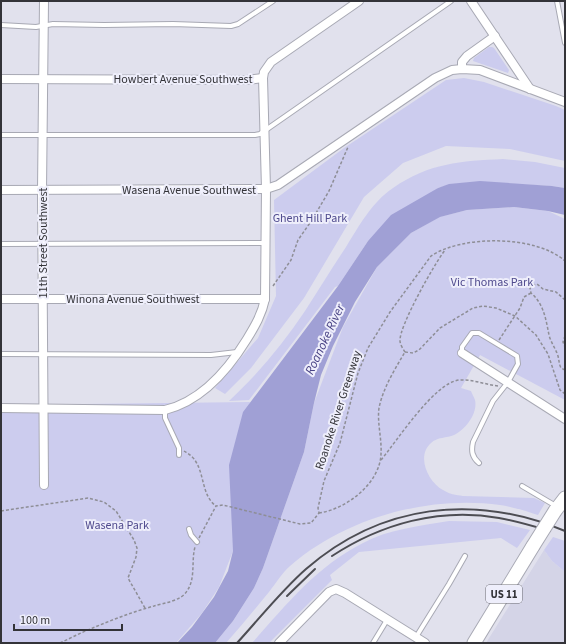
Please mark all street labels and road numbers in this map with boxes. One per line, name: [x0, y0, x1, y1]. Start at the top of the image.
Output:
street label: Howbert Avenue Southwest: [114, 71, 252, 88]
street label: Wasena Avenue Southwest: [122, 182, 256, 199]
street label: 11th Street Southwest: [35, 188, 52, 298]
street label: Winona Avenue Southwest: [66, 291, 200, 308]
street label: Roanoke River Greenway: [311, 348, 366, 472]
road number: US 11: [486, 585, 522, 603]

